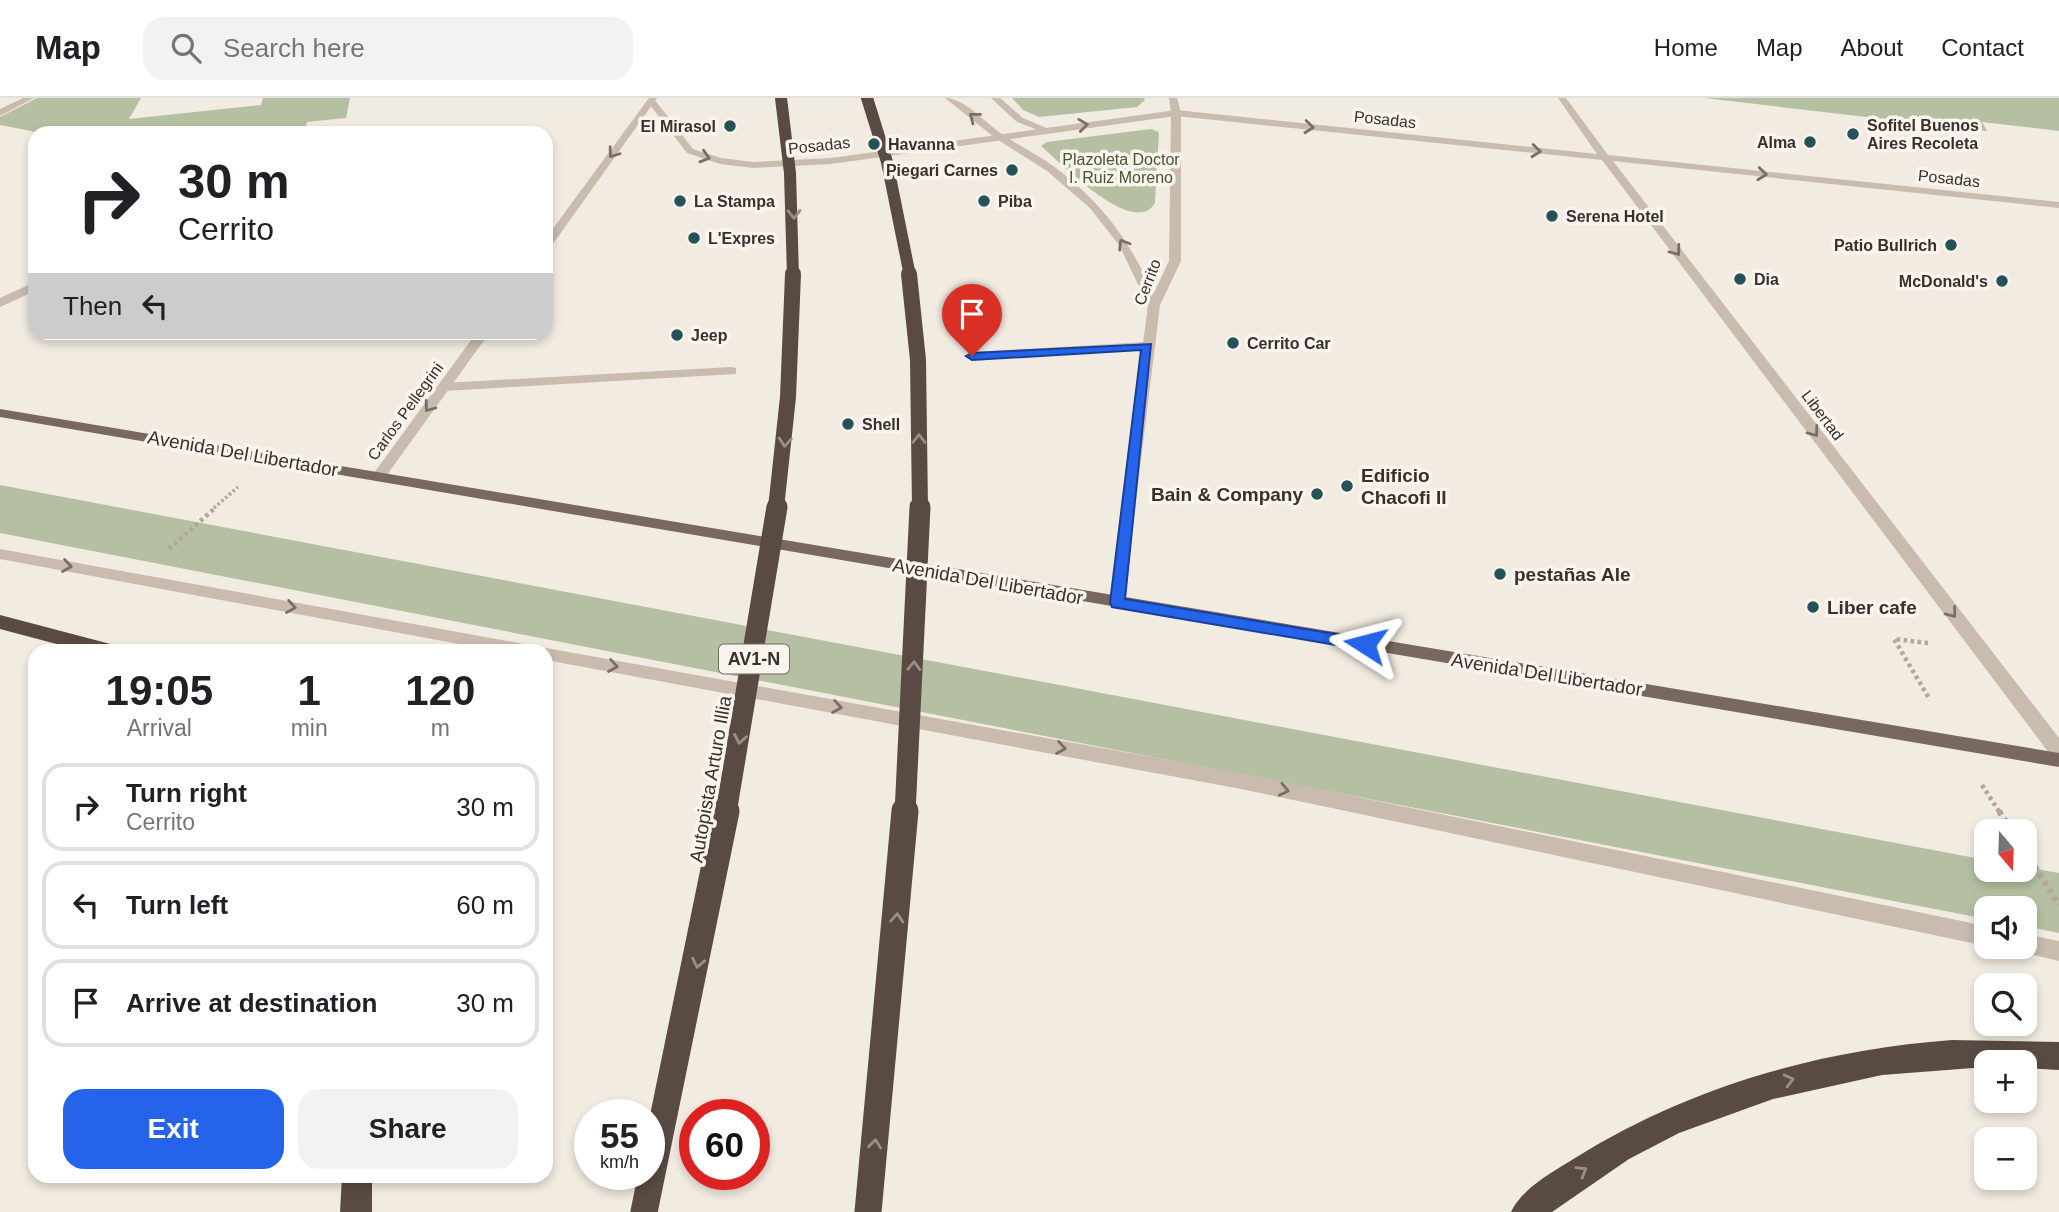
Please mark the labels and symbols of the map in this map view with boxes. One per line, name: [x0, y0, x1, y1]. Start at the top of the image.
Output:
street label: Posadas: [1353, 108, 1417, 131]
one-way arrow: [969, 113, 982, 126]
place label: Sofitel Buenos Aires Recoleta: [1867, 117, 1979, 152]
place label: El Mirasol: [640, 118, 716, 135]
marker: El Mirasol: [722, 118, 738, 134]
one-way arrow: [1078, 118, 1089, 133]
one-way arrow: [1304, 119, 1315, 134]
marker: Sofitel Buenos Aires Recoleta: [1845, 126, 1861, 142]
street label: Posadas: [787, 134, 851, 157]
place label: Alma: [1757, 134, 1796, 151]
marker: Alma: [1802, 134, 1818, 150]
marker: Havanna: [866, 136, 882, 152]
place label: Havanna: [888, 136, 955, 153]
one-way arrow: [1530, 143, 1541, 158]
one-way arrow: [609, 146, 621, 158]
one-way arrow: [699, 148, 711, 163]
park label: Plazoleta Doctor I. Ruiz Moreno: [1062, 151, 1180, 186]
place label: Piegari Carnes: [886, 162, 998, 179]
marker: Piegari Carnes: [1004, 162, 1020, 178]
one-way arrow: [1756, 167, 1768, 182]
street label: Posadas: [1917, 167, 1981, 190]
marker: La Stampa: [672, 193, 688, 209]
place label: La Stampa: [694, 193, 775, 210]
marker: Piba: [976, 193, 992, 209]
place label: Piba: [998, 193, 1032, 210]
marker: Serena Hotel: [1544, 208, 1560, 224]
place label: Serena Hotel: [1566, 208, 1664, 225]
one-way arrow: [786, 210, 802, 220]
marker: L'Expres: [686, 230, 702, 246]
place label: L'Expres: [708, 230, 775, 247]
place label: Patio Bullrich: [1834, 237, 1937, 254]
marker: Patio Bullrich: [1943, 237, 1959, 253]
one-way arrow: [1119, 239, 1132, 252]
one-way arrow: [1667, 243, 1680, 256]
street label: Cerrito: [1131, 257, 1164, 308]
marker: Dia: [1732, 271, 1748, 287]
place label: Dia: [1754, 271, 1779, 288]
place label: McDonald's: [1899, 273, 1988, 290]
marker: McDonald's: [1994, 273, 2010, 289]
pin: [942, 284, 1002, 356]
marker: Jeep: [669, 327, 685, 343]
place label: Jeep: [691, 327, 728, 344]
marker: Cerrito Car: [1225, 335, 1241, 351]
place label: Cerrito Car: [1247, 335, 1331, 352]
street label: Carlos Pellegrini: [364, 359, 447, 463]
street label: Libertad: [1798, 387, 1847, 444]
one-way arrow: [425, 400, 438, 412]
marker: Shell: [840, 416, 856, 432]
place label: Shell: [862, 416, 900, 433]
one-way arrow: [1806, 424, 1819, 437]
street label: Avenida Del Libertador: [146, 426, 340, 481]
one-way arrow: [911, 433, 927, 444]
one-way arrow: [778, 436, 793, 447]
place label: Edificio Chacofi II: [1361, 465, 1447, 508]
marker: Edificio Chacofi II: [1339, 478, 1355, 494]
place label: Bain & Company: [1151, 484, 1303, 505]
marker: Bain & Company: [1309, 486, 1325, 502]
street label: Avenida Del Libertador: [891, 554, 1085, 609]
one-way arrow: [61, 558, 73, 573]
place label: pestañas Ale: [1514, 564, 1631, 585]
marker: pestañas Ale: [1492, 566, 1508, 582]
place label: Liber cafe: [1827, 597, 1917, 618]
one-way arrow: [285, 599, 297, 614]
marker: Liber cafe: [1805, 599, 1821, 615]
one-way arrow: [1944, 605, 1957, 617]
position arrow: [1328, 607, 1402, 681]
road number: AV1-N: [719, 644, 789, 674]
street label: Avenida Del Libertador: [1450, 649, 1645, 700]
one-way arrow: [607, 658, 619, 673]
one-way arrow: [906, 661, 921, 672]
street label: Autopista Arturo Illia: [685, 694, 736, 864]
one-way arrow: [831, 699, 843, 714]
one-way arrow: [733, 733, 748, 745]
one-way arrow: [1055, 740, 1067, 755]
one-way arrow: [1278, 782, 1290, 797]
north arrow: [1974, 819, 2037, 882]
one-way arrow: [889, 912, 904, 923]
one-way arrow: [691, 957, 706, 969]
one-way arrow: [1783, 1074, 1795, 1088]
speed limit sign: 60: [679, 1099, 770, 1190]
one-way arrow: [867, 1138, 882, 1150]
one-way arrow: [1574, 1167, 1587, 1180]

